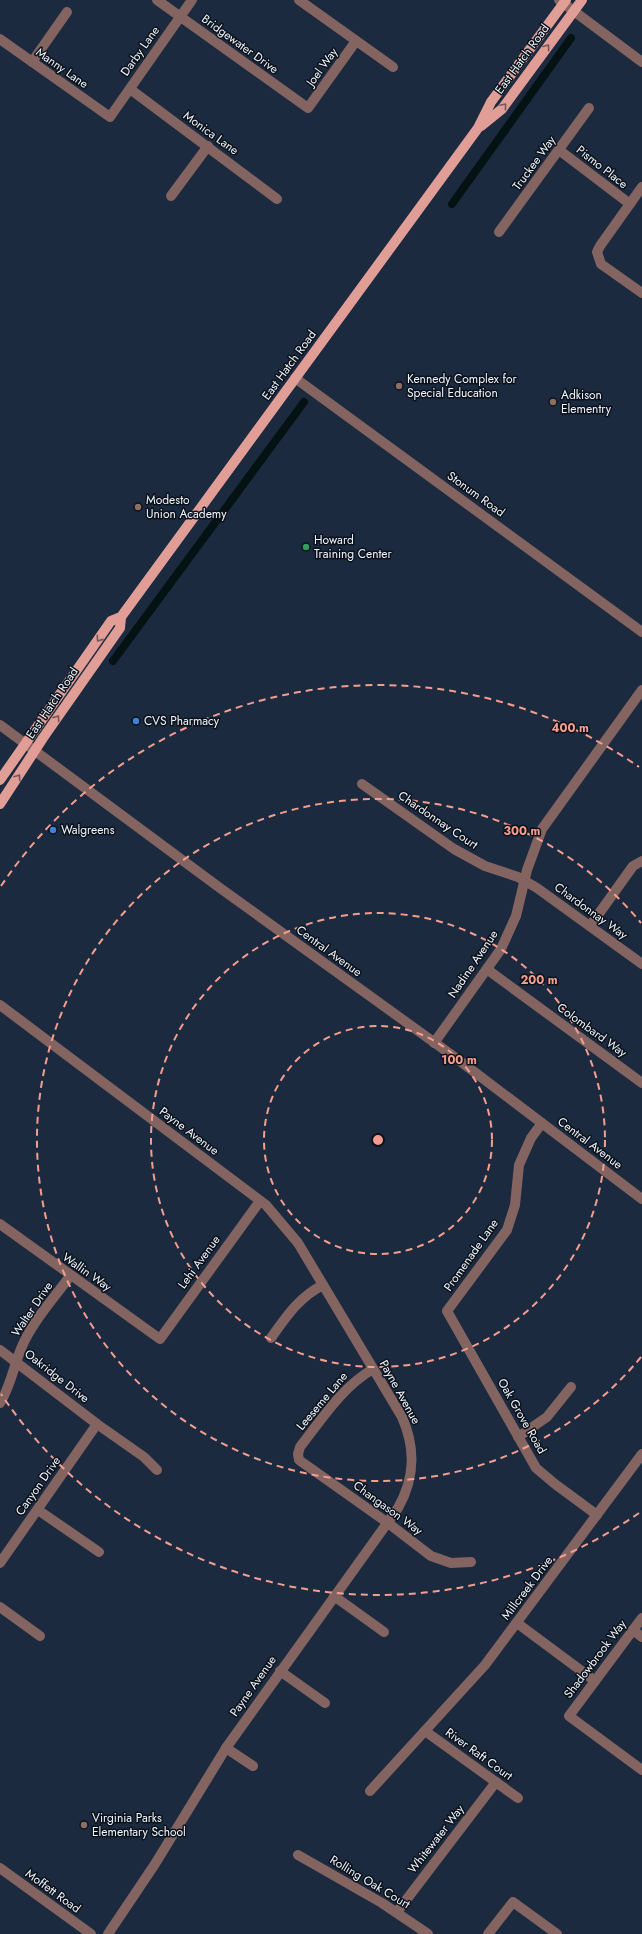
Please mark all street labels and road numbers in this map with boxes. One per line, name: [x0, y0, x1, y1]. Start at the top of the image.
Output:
street label: Bridgewater Drive: [198, 10, 282, 78]
street label: East Hatch Road: [490, 20, 554, 98]
street label: Darby Lane: [116, 22, 164, 80]
street label: Manny Lane: [32, 43, 92, 93]
street label: Joel Way: [301, 43, 343, 92]
street label: Monica Lane: [180, 107, 242, 159]
street label: Truckee Way: [508, 131, 560, 194]
street label: Pismo Place: [572, 141, 632, 193]
street label: East Hatch Road: [257, 326, 321, 404]
street label: Stonum Road: [443, 467, 509, 521]
street label: East Hatch Road: [21, 664, 83, 742]
street label: Chardonnay Court: [394, 787, 482, 854]
street label: Chardonnay Way: [551, 878, 632, 944]
street label: Central Avenue: [292, 921, 366, 981]
street label: Nadine Avenue: [444, 926, 502, 1002]
street label: Colombard Way: [553, 999, 631, 1062]
street label: Payne Avenue: [155, 1103, 223, 1159]
street label: Central Avenue: [554, 1113, 626, 1173]
street label: Promenade Lane: [439, 1215, 503, 1295]
street label: Lehi Avenue: [174, 1232, 224, 1292]
street label: Wallin Way: [59, 1248, 116, 1296]
street label: Walter Drive: [7, 1278, 57, 1340]
street label: Oakridge Drive: [21, 1345, 93, 1407]
street label: Payne Avenue: [375, 1357, 425, 1427]
street label: Leeseme Lane: [292, 1368, 352, 1434]
street label: Oak Grove Road: [493, 1375, 551, 1457]
street label: Canyon Drive: [11, 1453, 65, 1519]
street label: Changason Way: [349, 1477, 427, 1540]
street label: Millcreek Drive: [497, 1552, 557, 1624]
street label: Shadowbrook Way: [559, 1615, 631, 1702]
street label: Payne Avenue: [225, 1652, 281, 1720]
street label: River Raft Court: [442, 1723, 516, 1785]
street label: Whitewater Way: [403, 1800, 469, 1877]
street label: Rolling Oak Court: [326, 1851, 414, 1913]
street label: Moffett Road: [22, 1865, 84, 1917]

